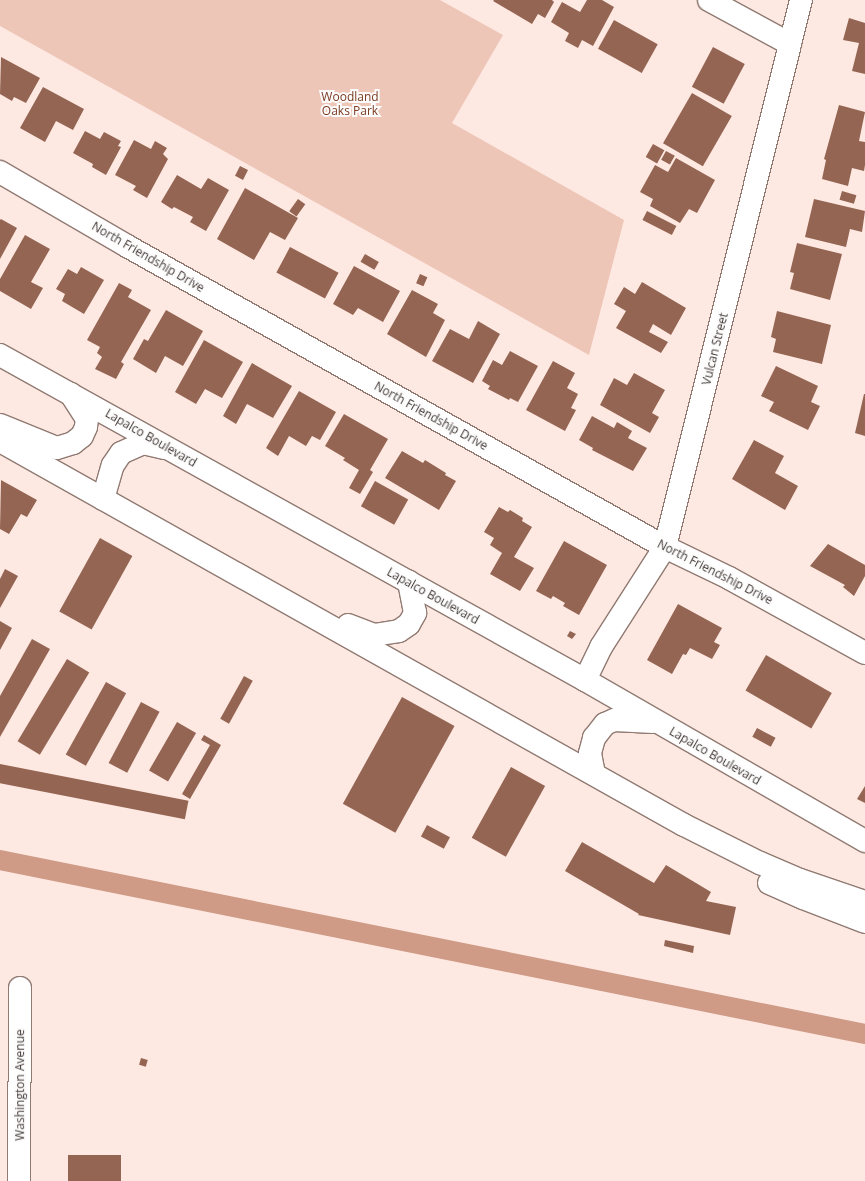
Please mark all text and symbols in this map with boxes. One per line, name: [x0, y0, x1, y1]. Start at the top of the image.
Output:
park label: Woodland Oaks Park: [321, 90, 379, 118]
street label: North Friendship Drive: [89, 219, 207, 295]
street label: Vulcan Street: [699, 311, 731, 387]
street label: North Friendship Drive: [372, 379, 490, 453]
street label: Lapalco Boulevard: [103, 406, 199, 470]
street label: North Friendship Drive: [655, 537, 775, 607]
street label: Lapalco Boulevard: [384, 565, 482, 627]
street label: Lapalco Boulevard: [667, 724, 763, 788]
street label: Washington Avenue: [13, 1029, 27, 1141]

